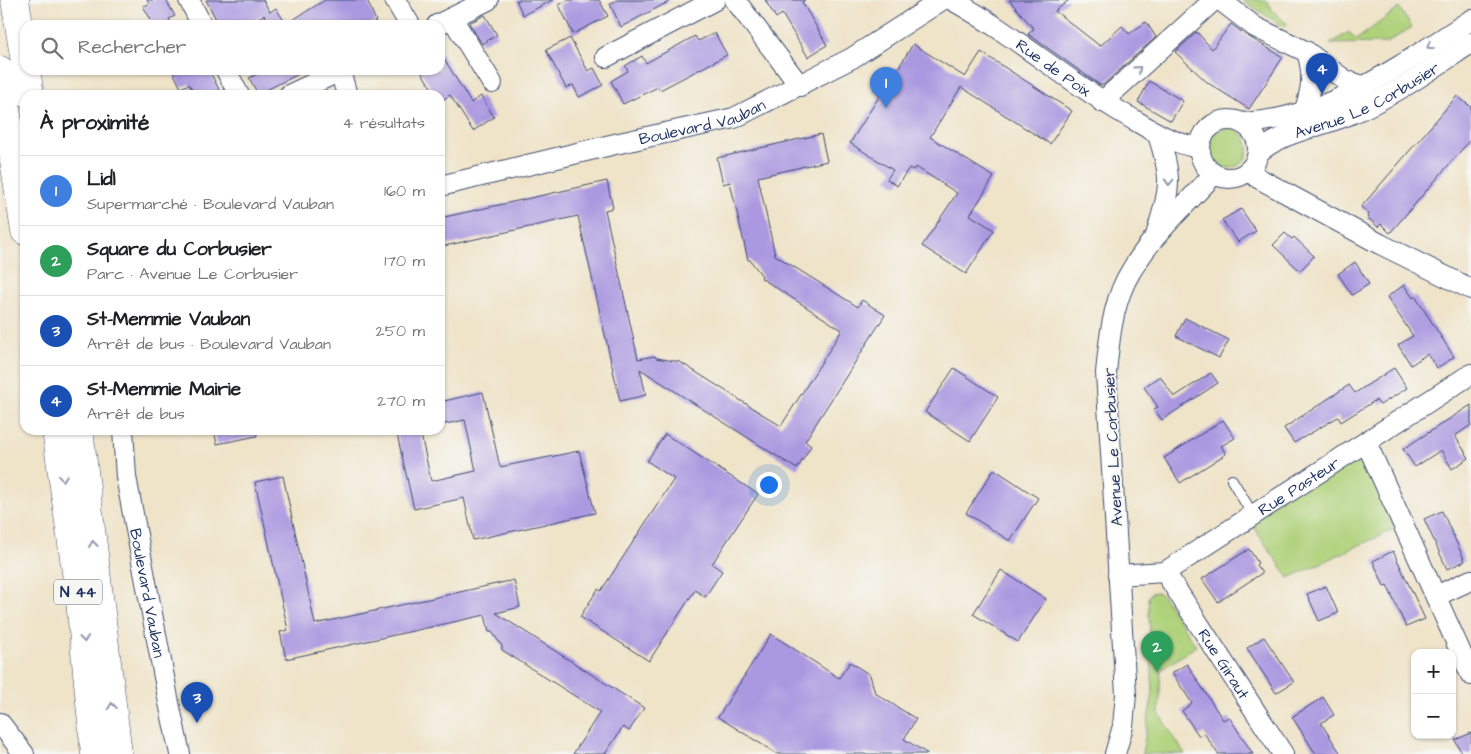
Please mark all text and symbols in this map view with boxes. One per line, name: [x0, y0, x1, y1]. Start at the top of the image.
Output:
search box: [20, 20, 445, 75]
icon: search: [38, 34, 66, 62]
text: Rechercher: [78, 34, 186, 61]
street label: Rue de Poix: [1011, 34, 1095, 102]
one-way arrow: [1427, 40, 1436, 50]
pin: 4: [1306, 53, 1338, 94]
street label: Avenue Le Corbusier: [1291, 57, 1444, 144]
one-way arrow: [1132, 66, 1141, 75]
pin: 1: [870, 67, 902, 108]
street label: Boulevard Vauban: [637, 94, 769, 150]
text: À proximité: [40, 108, 149, 137]
text: 4 résultats: [342, 112, 425, 134]
text: Lidl: [87, 166, 116, 193]
one-way arrow: [1163, 178, 1174, 186]
text: 1: [55, 180, 57, 202]
text: 160 m: [384, 180, 425, 202]
text: Supermarché · Boulevard Vauban: [87, 193, 334, 215]
text: Square du Corbusier: [87, 236, 272, 263]
text: 2: [51, 250, 61, 272]
text: 170 m: [384, 250, 425, 272]
text: Parc · Avenue Le Corbusier: [87, 263, 298, 285]
text: St-Memmie Vauban: [87, 306, 250, 333]
text: 3: [52, 320, 60, 342]
text: 250 m: [376, 320, 425, 342]
text: Arrêt de bus · Boulevard Vauban: [87, 333, 331, 355]
street label: Avenue Le Corbusier: [1098, 367, 1128, 527]
text: St-Memmie Mairie: [87, 376, 241, 403]
text: 4: [51, 390, 61, 412]
text: 270 m: [377, 390, 425, 412]
text: Arrêt de bus: [87, 403, 185, 425]
street label: Rue Pasteur: [1254, 452, 1344, 521]
your location: [756, 472, 782, 498]
one-way arrow: [57, 475, 68, 483]
street label: Boulevard Vauban: [124, 527, 170, 659]
one-way arrow: [88, 540, 99, 548]
road number: N 44: [54, 580, 102, 604]
street label: Rue Giraut: [1193, 625, 1255, 704]
pin: 2: [1141, 631, 1173, 672]
one-way arrow: [78, 636, 89, 644]
map controls: [1411, 649, 1456, 739]
button: +: [1411, 649, 1456, 694]
pin: 3: [181, 682, 213, 723]
button: −: [1411, 694, 1456, 739]
one-way arrow: [107, 701, 118, 709]

